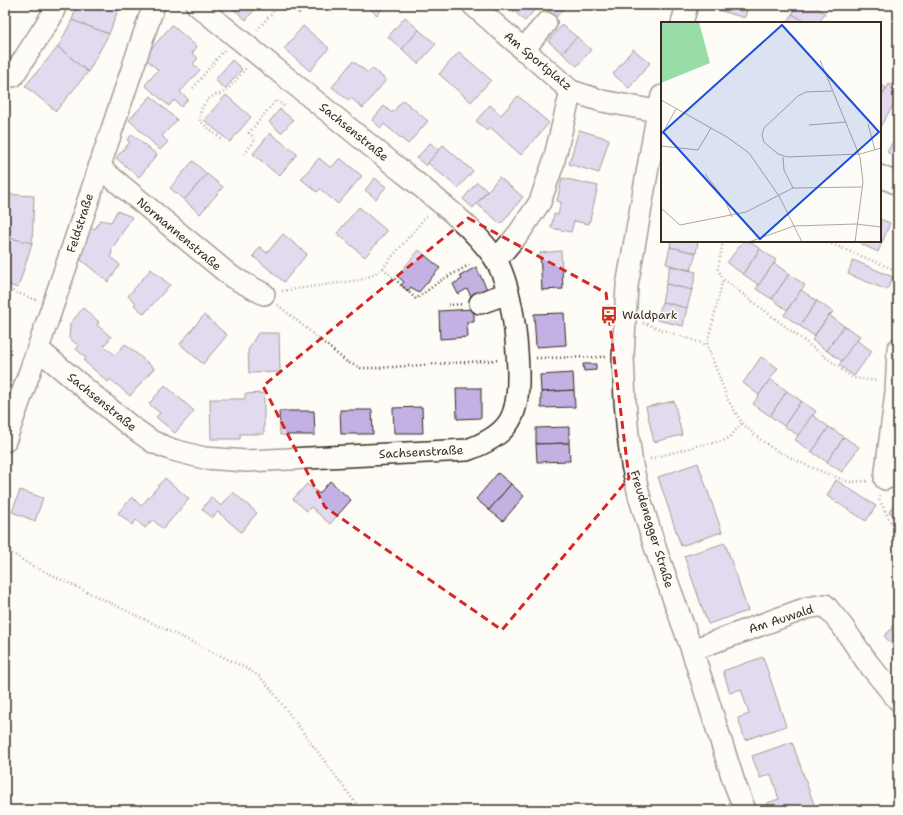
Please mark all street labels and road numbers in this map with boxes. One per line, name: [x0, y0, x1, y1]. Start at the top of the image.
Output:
street label: Am Sportplatz: [501, 28, 575, 94]
street label: Sachsenstraße: [316, 99, 392, 165]
street label: Feldstraße: [63, 191, 97, 255]
street label: Normannenstraße: [133, 194, 225, 274]
street label: Sachsenstraße: [64, 369, 140, 435]
street label: Sachsenstraße: [378, 442, 464, 462]
street label: Freudenegger Straße: [626, 468, 678, 590]
street label: Am Auwald: [746, 601, 816, 637]

